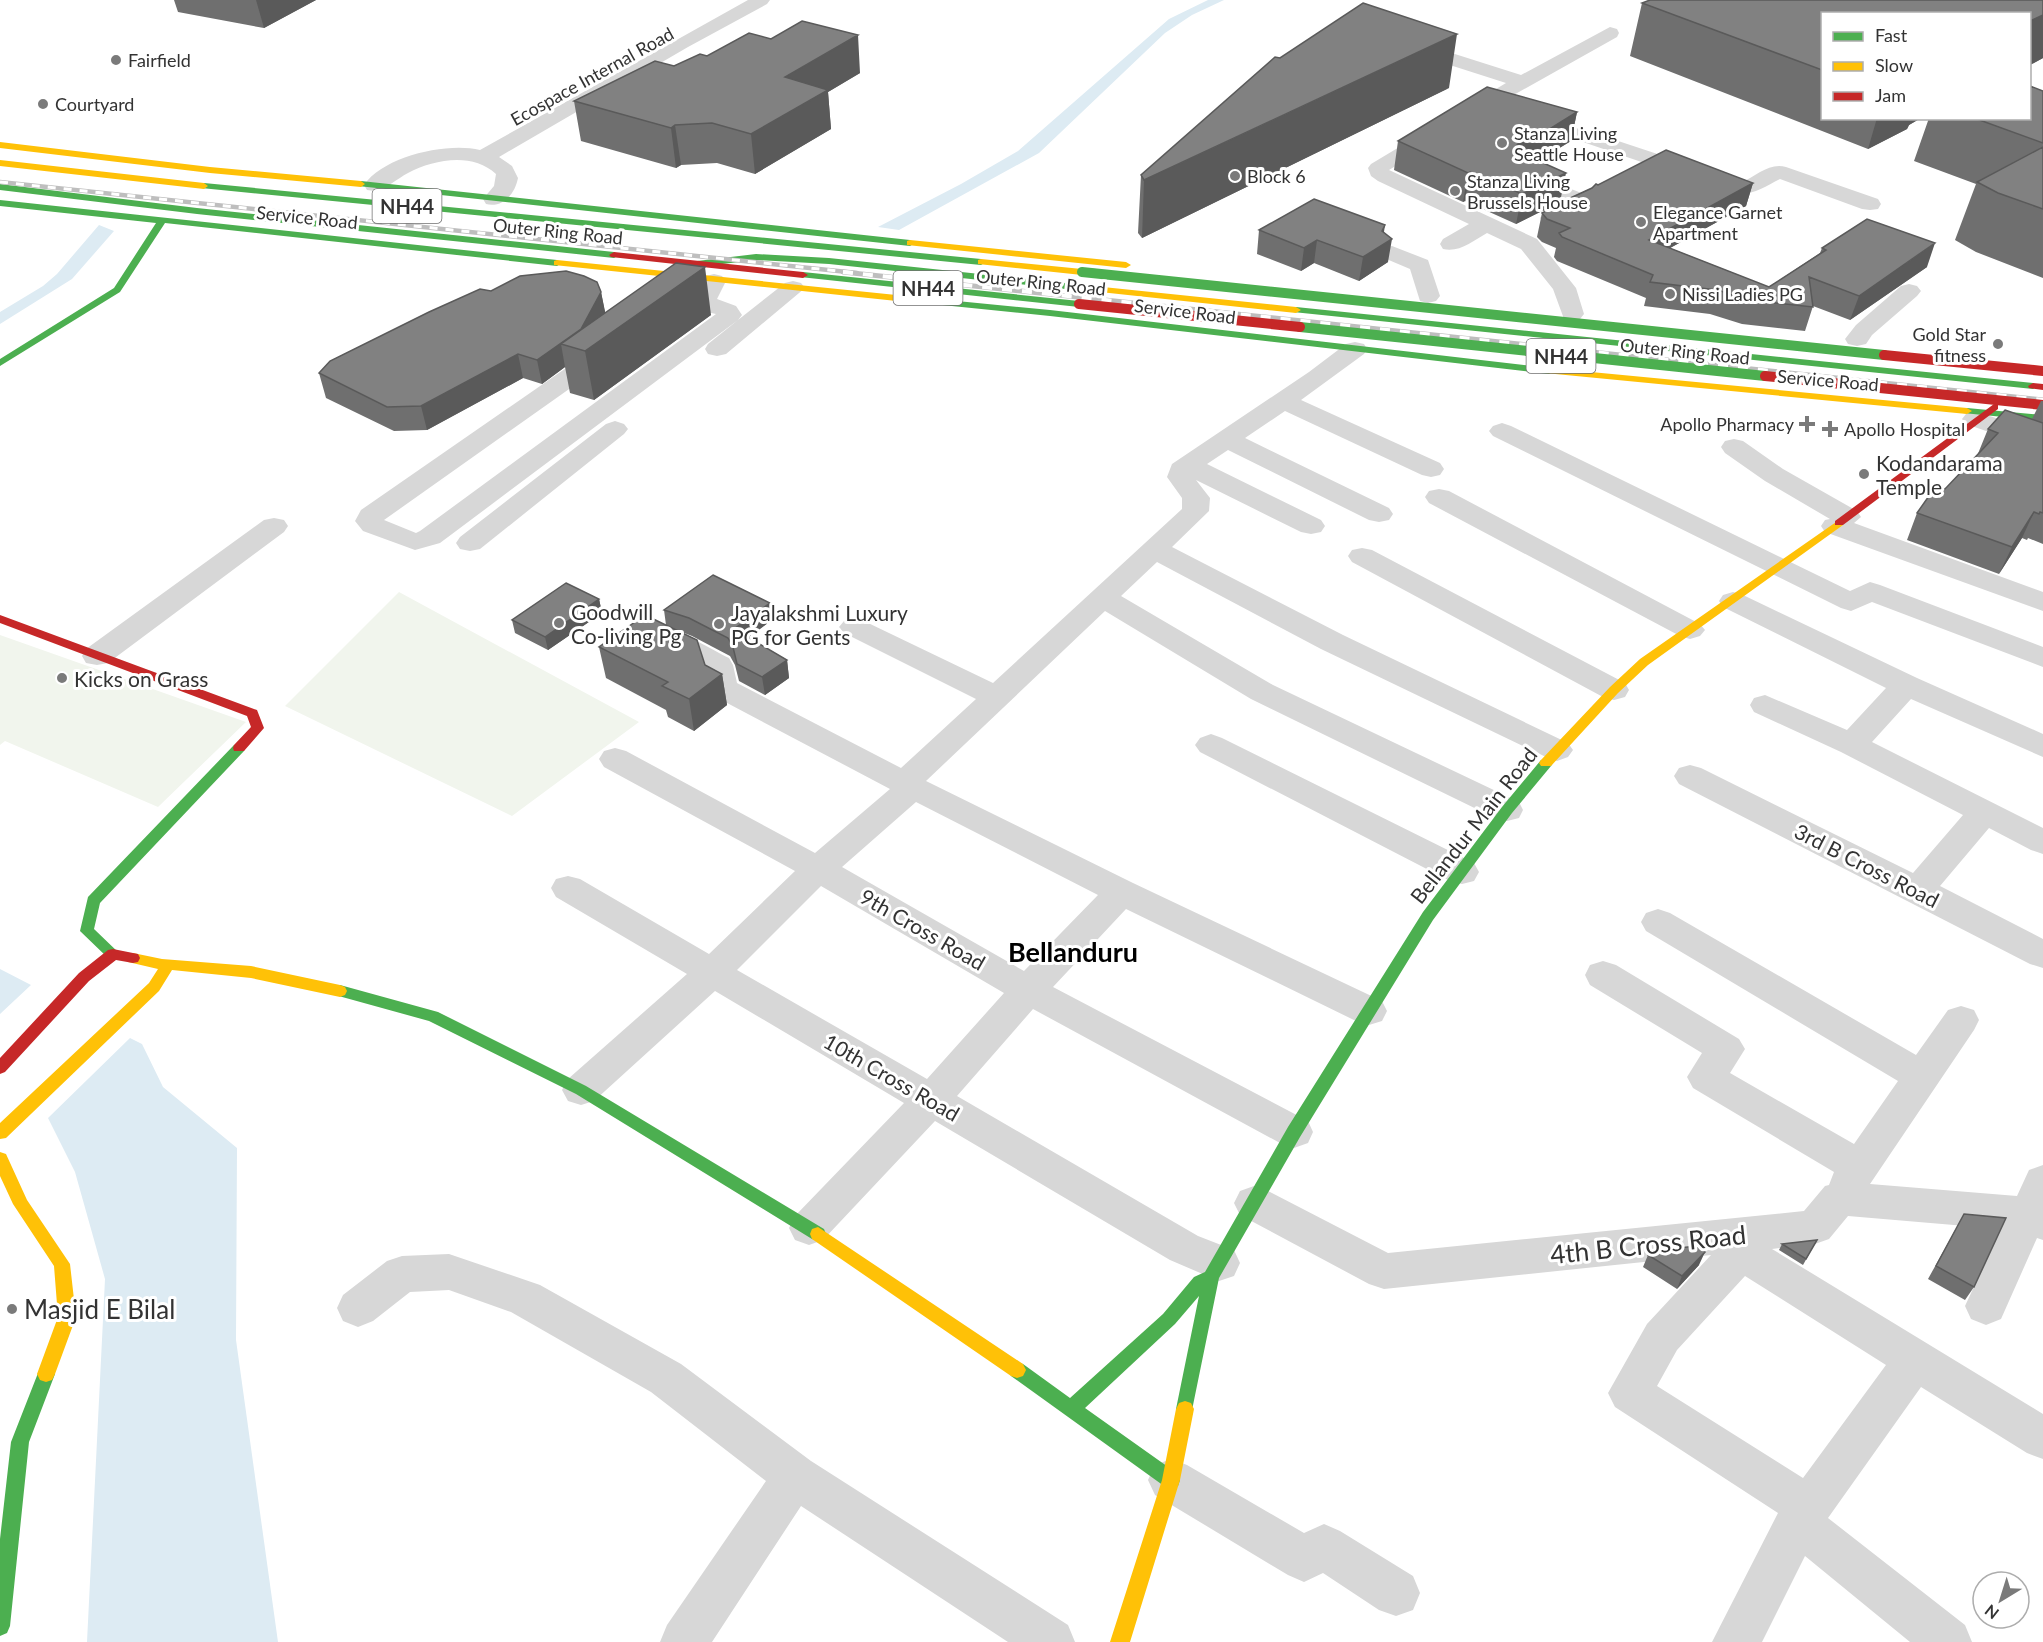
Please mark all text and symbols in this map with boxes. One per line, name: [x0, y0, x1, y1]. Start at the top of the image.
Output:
legend: [1821, 12, 2031, 120]
street label: Ecospace Internal Road: [507, 22, 677, 130]
text: Fast: [1875, 24, 1908, 46]
place label: Fairfield: [128, 49, 191, 71]
marker: Fairfield: [109, 53, 123, 67]
text: Slow: [1875, 54, 1913, 76]
text: Jam: [1875, 84, 1906, 106]
place label: Courtyard: [55, 93, 134, 115]
marker: Courtyard: [36, 97, 50, 111]
place label: Stanza Living Seattle House: [1514, 122, 1624, 165]
marker: Stanza Living Seattle House: [1495, 136, 1509, 150]
place label: Block 6: [1247, 165, 1306, 187]
marker: Block 6: [1228, 169, 1242, 183]
place label: Stanza Living Brussels House: [1467, 170, 1588, 213]
marker: Stanza Living Brussels House: [1448, 184, 1462, 198]
road number: NH44: [372, 189, 442, 223]
street label: Service Road: [255, 201, 359, 233]
place label: Elegance Garnet Apartment: [1653, 201, 1783, 244]
street label: Outer Ring Road: [492, 213, 624, 249]
marker: Elegance Garnet Apartment: [1634, 215, 1648, 229]
street label: Outer Ring Road: [975, 264, 1107, 300]
road number: NH44: [894, 271, 962, 305]
place label: Nissi Ladies PG: [1682, 283, 1803, 305]
marker: Nissi Ladies PG: [1663, 287, 1677, 301]
street label: Service Road: [1133, 294, 1237, 328]
place label: Gold Star fitness: [1913, 323, 1986, 366]
street label: Outer Ring Road: [1619, 333, 1751, 369]
marker: Gold Star fitness: [1991, 337, 2005, 351]
road number: NH44: [1526, 339, 1596, 373]
street label: Service Road: [1776, 365, 1880, 395]
place label: Apollo Pharmacy: [1660, 413, 1795, 435]
marker: Apollo Pharmacy: [1798, 415, 1816, 433]
place label: Apollo Hospital: [1844, 418, 1965, 440]
marker: Apollo Hospital: [1821, 420, 1839, 438]
place label: Kodandarama Temple: [1876, 450, 2003, 499]
marker: Kodandarama Temple: [1857, 467, 1871, 481]
place label: Goodwill Co-living Pg: [571, 599, 682, 648]
place label: Jayalakshmi Luxury PG for Gents: [731, 600, 908, 649]
marker: Goodwill Co-living Pg: [552, 616, 566, 630]
marker: Jayalakshmi Luxury PG for Gents: [712, 617, 726, 631]
place label: Kicks on Grass: [74, 666, 208, 691]
marker: Kicks on Grass: [55, 671, 69, 685]
street label: Bellandur Main Road: [1404, 742, 1542, 908]
street label: 3rd B Cross Road: [1791, 818, 1943, 912]
street label: 9th Cross Road: [856, 883, 990, 975]
district label: Bellanduru: [1008, 935, 1138, 968]
street label: 10th Cross Road: [820, 1028, 964, 1126]
street label: 4th B Cross Road: [1548, 1218, 1748, 1270]
place label: Masjid E Bilal: [24, 1293, 175, 1325]
marker: Masjid E Bilal: [5, 1302, 19, 1316]
north arrow: [1971, 1570, 2031, 1630]
text: N: [1981, 1601, 2002, 1623]

